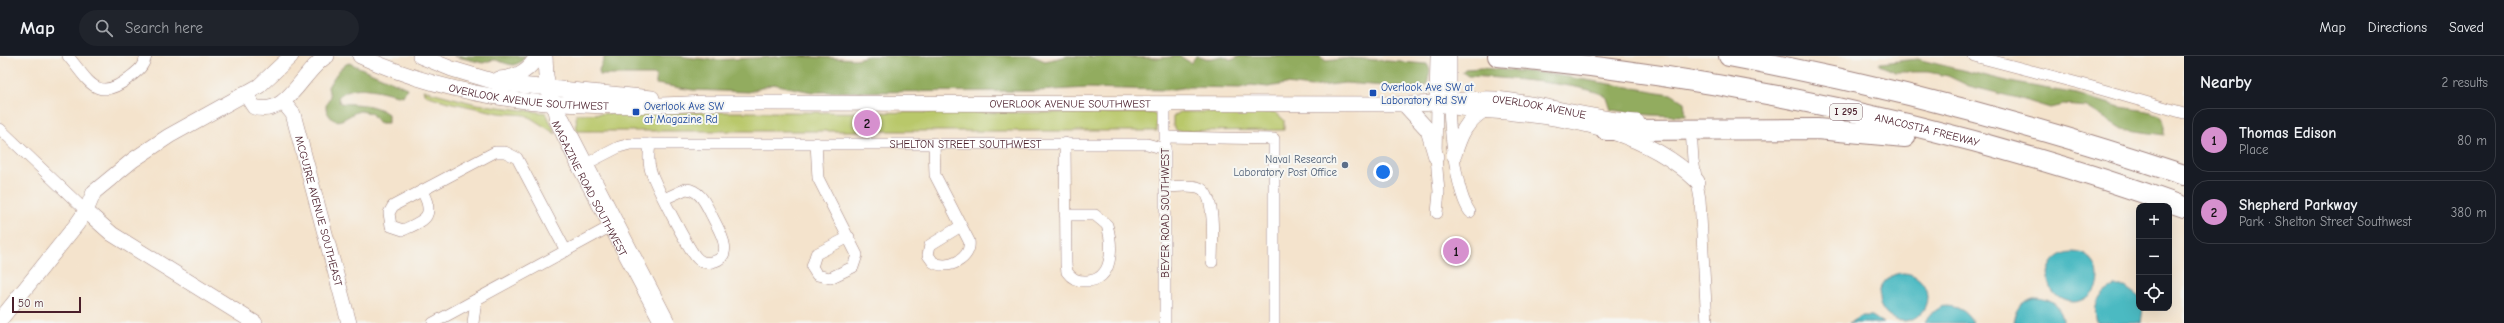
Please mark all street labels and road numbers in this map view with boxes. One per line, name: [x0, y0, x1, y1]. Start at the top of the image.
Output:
street label: OVERLOOK AVENUE SOUTHWEST: [447, 81, 609, 112]
street label: OVERLOOK AVENUE: [1492, 92, 1588, 121]
street label: OVERLOOK AVENUE SOUTHWEST: [989, 97, 1151, 110]
road number: I 295: [1830, 104, 1862, 120]
street label: ANACOSTIA FREEWAY: [1874, 110, 1982, 149]
street label: MAGAZINE ROAD SOUTHWEST: [549, 118, 630, 259]
street label: MCGUIRE AVENUE SOUTHEAST: [293, 134, 345, 288]
street label: SHELTON STREET SOUTHWEST: [890, 138, 1042, 151]
street label: BEYER ROAD SOUTHWEST: [1159, 148, 1172, 278]

